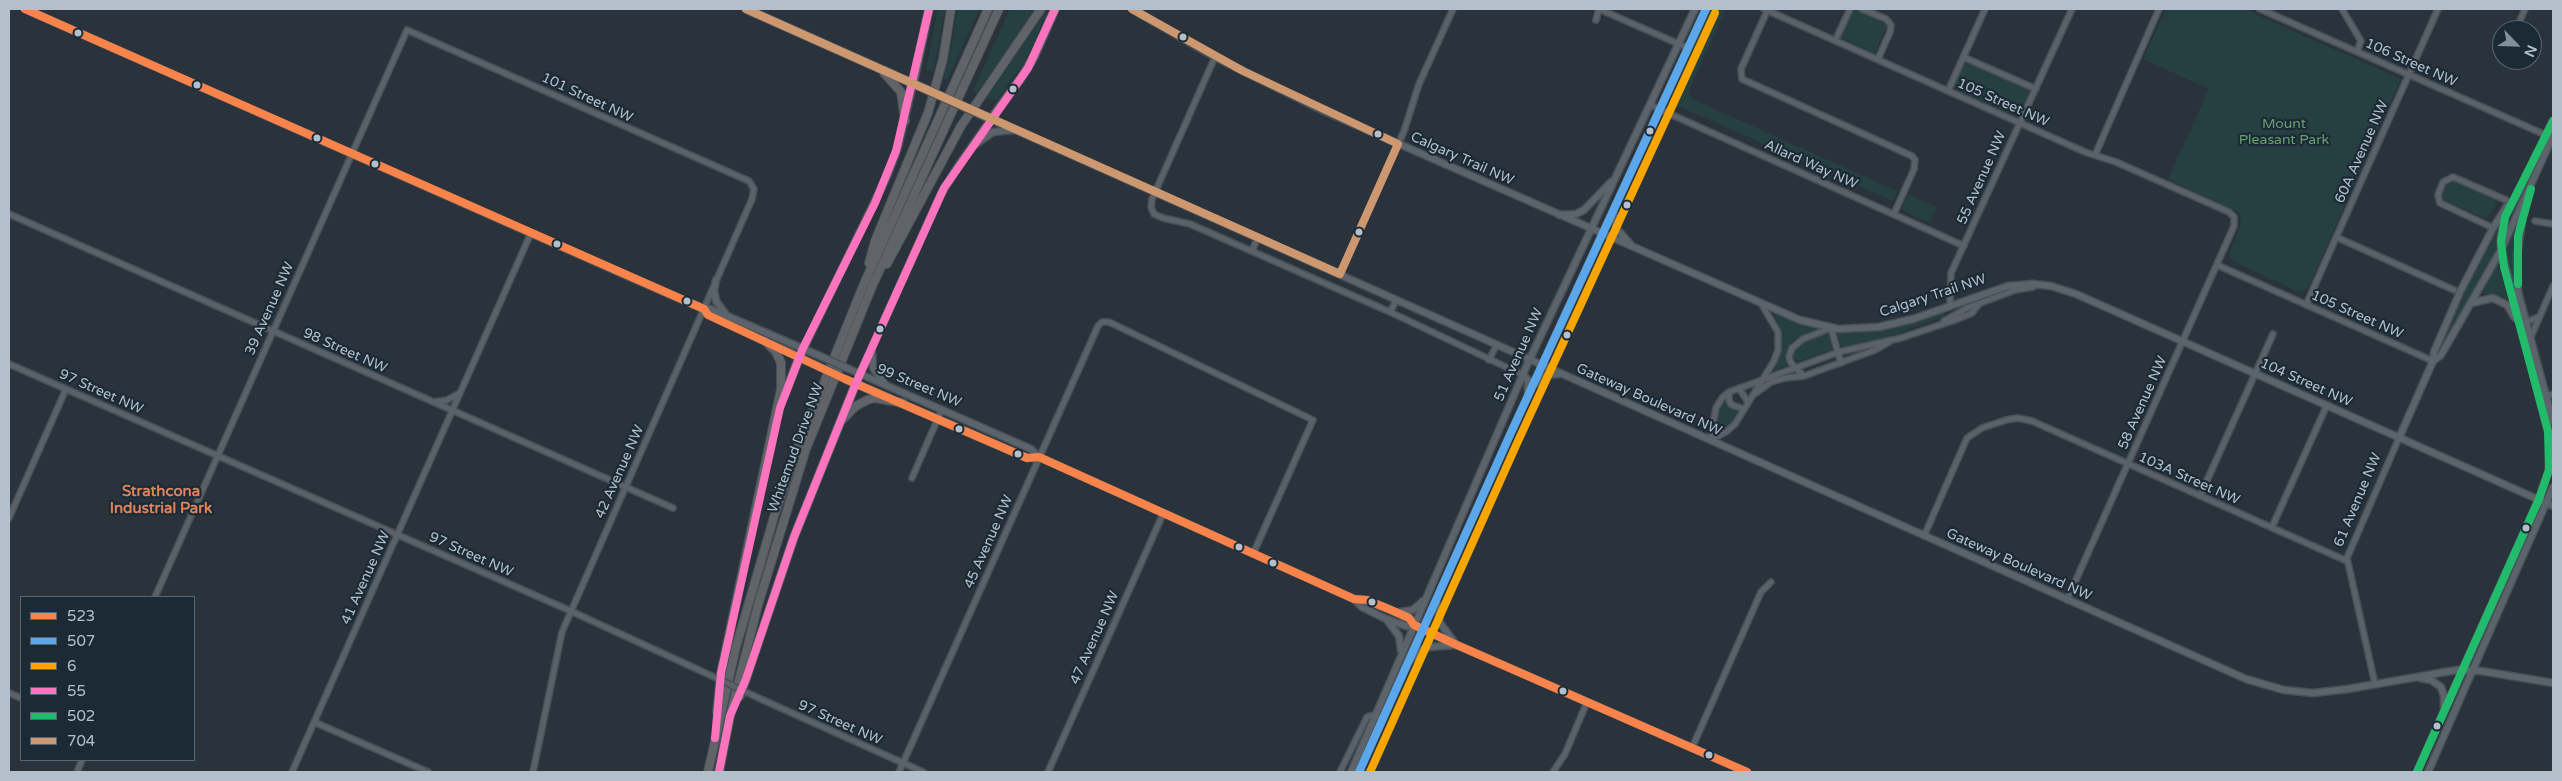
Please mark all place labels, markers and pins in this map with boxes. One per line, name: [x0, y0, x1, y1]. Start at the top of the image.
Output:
unlabelled marker: [73, 28, 83, 38]
unlabelled marker: [1178, 32, 1188, 42]
unlabelled marker: [192, 80, 202, 90]
unlabelled marker: [1008, 84, 1018, 94]
unlabelled marker: [1645, 126, 1655, 136]
unlabelled marker: [1373, 129, 1383, 139]
unlabelled marker: [312, 133, 322, 143]
unlabelled marker: [370, 159, 380, 169]
unlabelled marker: [1622, 200, 1632, 210]
unlabelled marker: [1354, 227, 1364, 237]
unlabelled marker: [552, 239, 562, 249]
unlabelled marker: [682, 296, 692, 306]
unlabelled marker: [875, 324, 885, 334]
unlabelled marker: [1562, 330, 1572, 340]
unlabelled marker: [954, 424, 964, 434]
unlabelled marker: [1013, 449, 1023, 459]
unlabelled marker: [2521, 523, 2531, 533]
unlabelled marker: [1234, 542, 1244, 552]
unlabelled marker: [1268, 558, 1278, 568]
unlabelled marker: [1367, 597, 1377, 607]
unlabelled marker: [1558, 686, 1568, 696]
unlabelled marker: [2432, 721, 2442, 731]
unlabelled marker: [1704, 750, 1714, 760]

